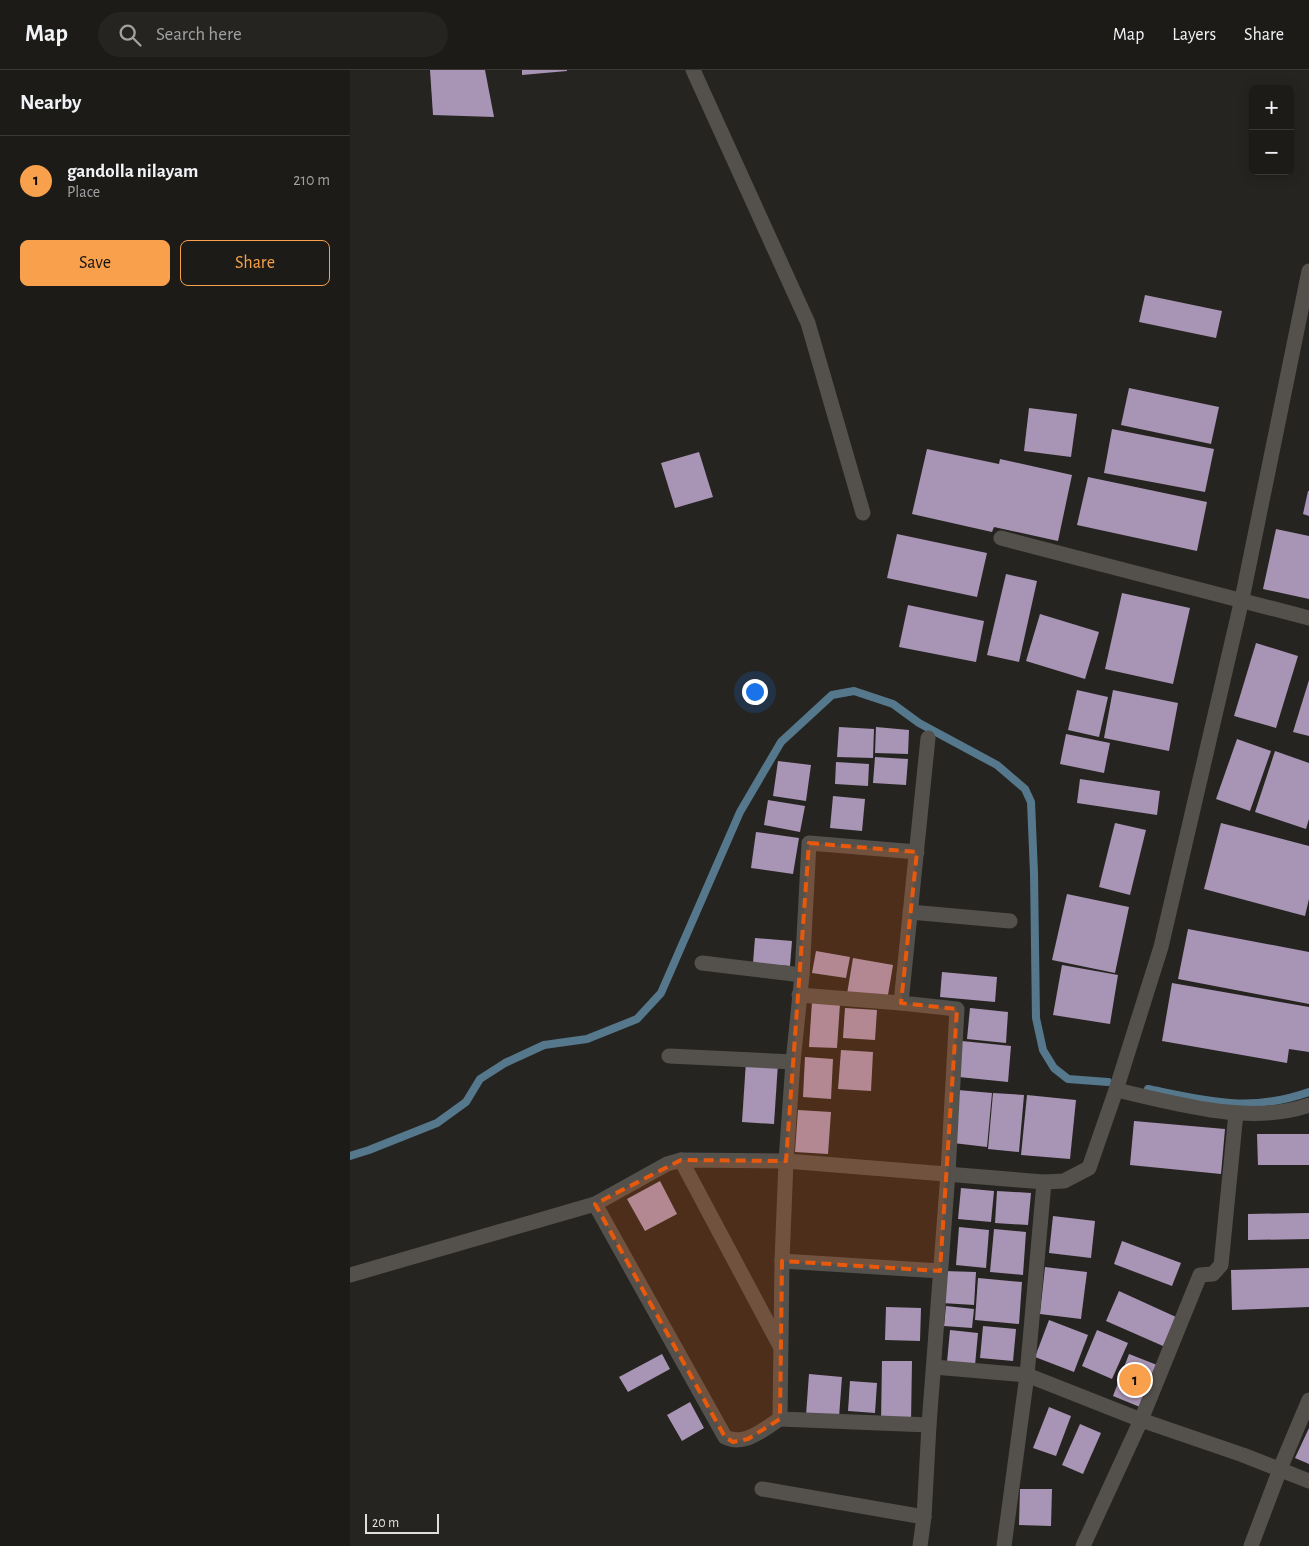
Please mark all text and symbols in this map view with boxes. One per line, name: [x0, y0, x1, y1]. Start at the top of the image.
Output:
search box: [98, 12, 448, 57]
icon: search: [116, 21, 144, 49]
text: Map: [25, 22, 68, 46]
text: Search here: [156, 25, 242, 44]
text: Map: [1113, 26, 1144, 44]
text: Layers: [1172, 26, 1216, 44]
text: Share: [1244, 26, 1284, 44]
map controls: [1249, 85, 1294, 175]
button: +: [1249, 85, 1294, 130]
text: Nearby: [20, 92, 81, 113]
button: −: [1249, 130, 1294, 175]
text: gandolla nilayam: [67, 162, 198, 181]
text: 1: [33, 172, 39, 188]
text: 210 m: [293, 172, 330, 188]
text: Place: [67, 184, 100, 200]
button: Save: [20, 240, 170, 286]
button: Share: [180, 240, 330, 286]
your location: [742, 679, 768, 705]
pin: 1: [1119, 1361, 1151, 1399]
scale bar: [365, 1511, 439, 1534]
text: 20 m: [372, 1516, 399, 1530]

